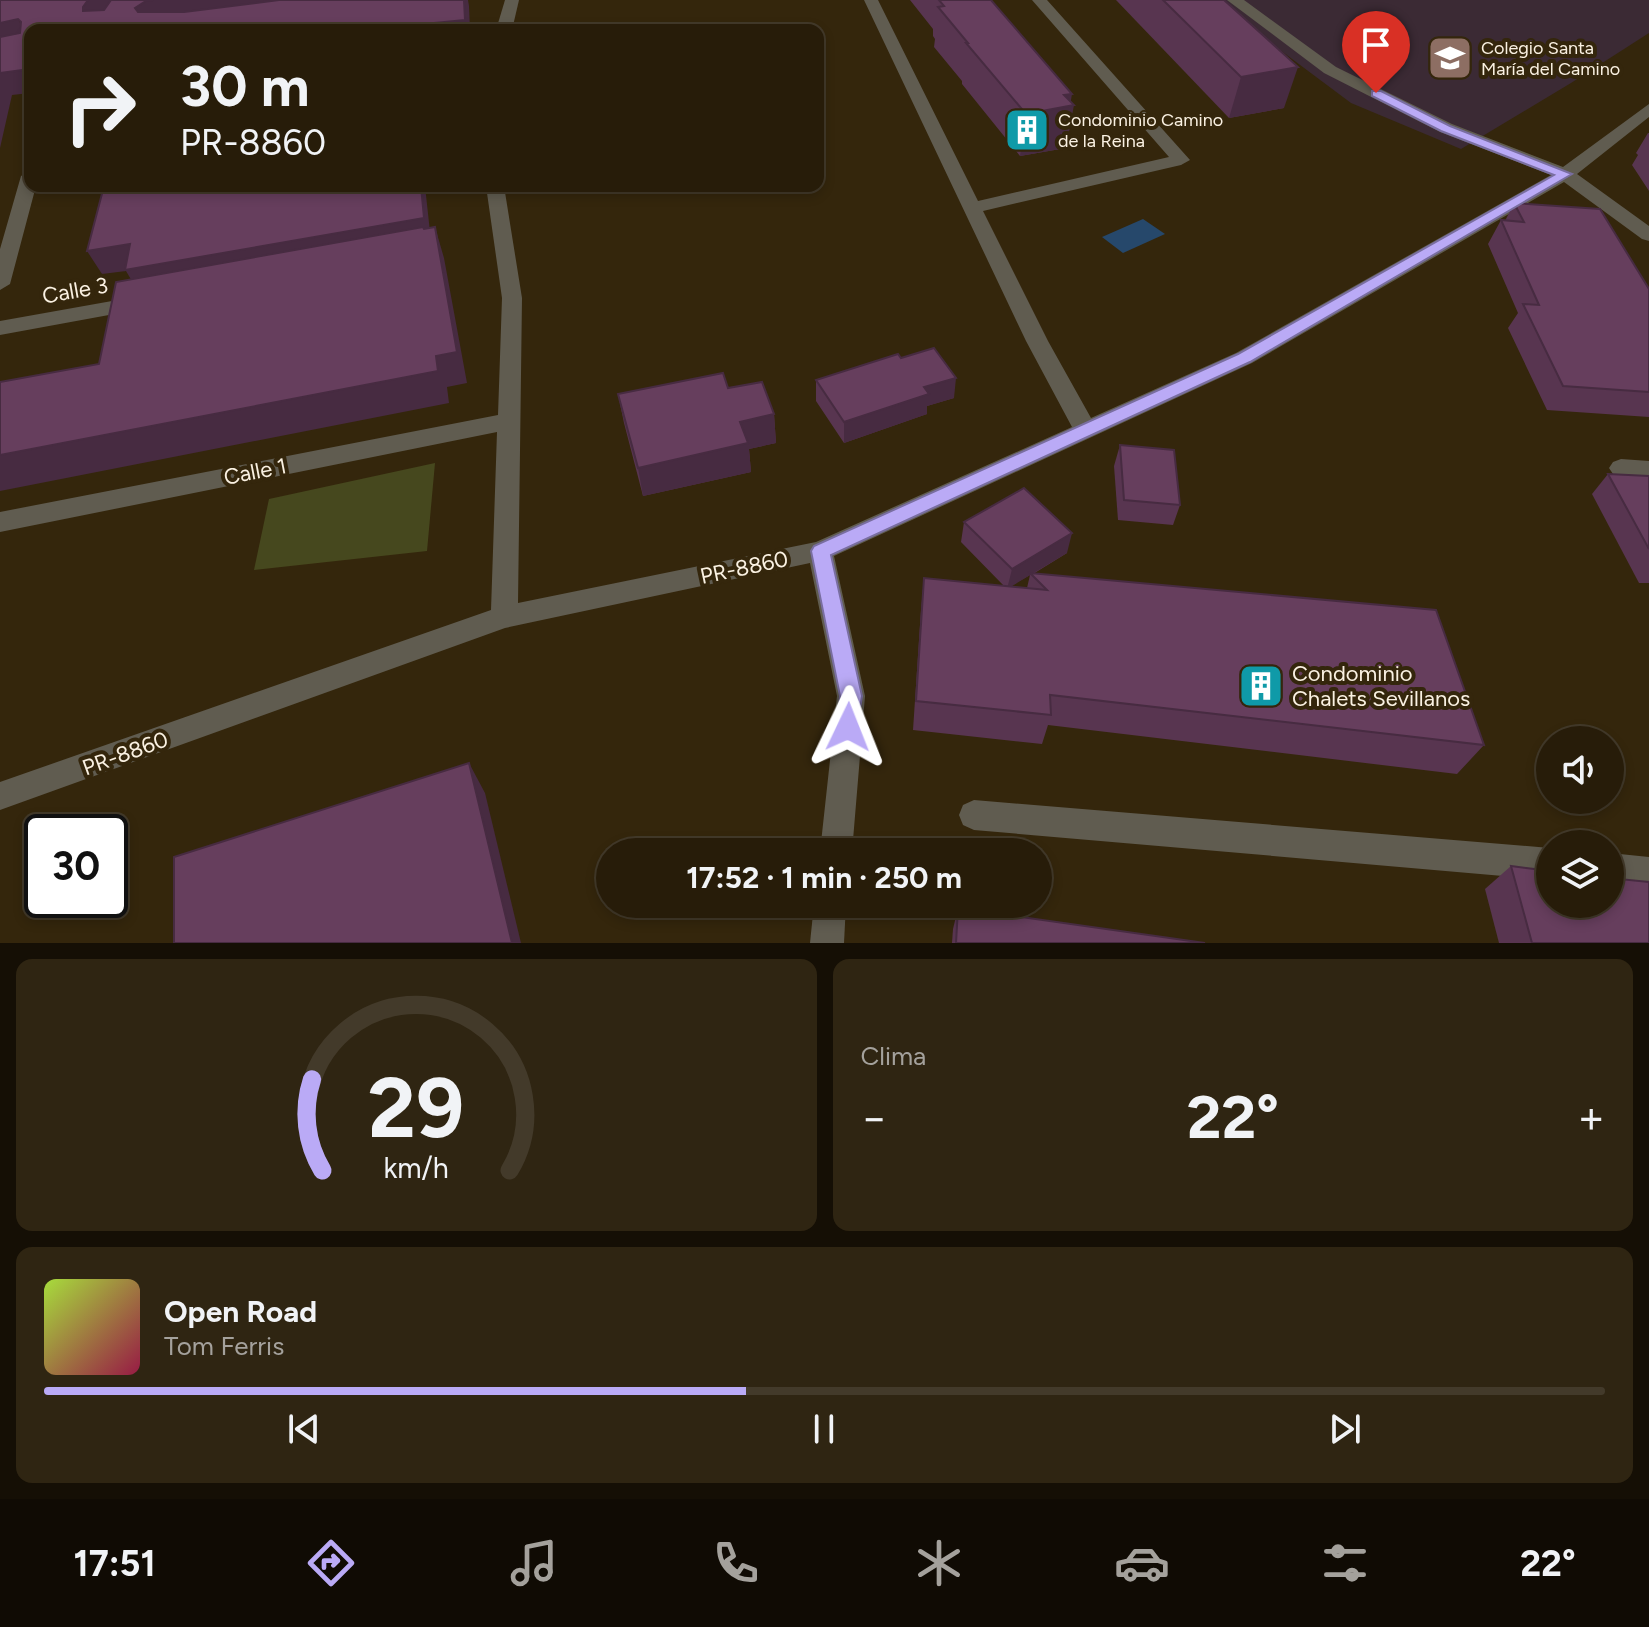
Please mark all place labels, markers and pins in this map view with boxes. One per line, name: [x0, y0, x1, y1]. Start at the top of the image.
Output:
pin: [1342, 11, 1410, 93]
school or university icon: Colegio Santa María del Camino: [1426, 34, 1474, 82]
place label: Colegio Santa María del Camino: [1481, 37, 1620, 80]
building icon: Condominio Camino de la Reina: [1003, 106, 1051, 154]
place label: Condominio Camino de la Reina: [1058, 109, 1223, 152]
place label: Condominio Chalets Sevillanos: [1292, 660, 1470, 712]
building icon: Condominio Chalets Sevillanos: [1237, 662, 1285, 710]

